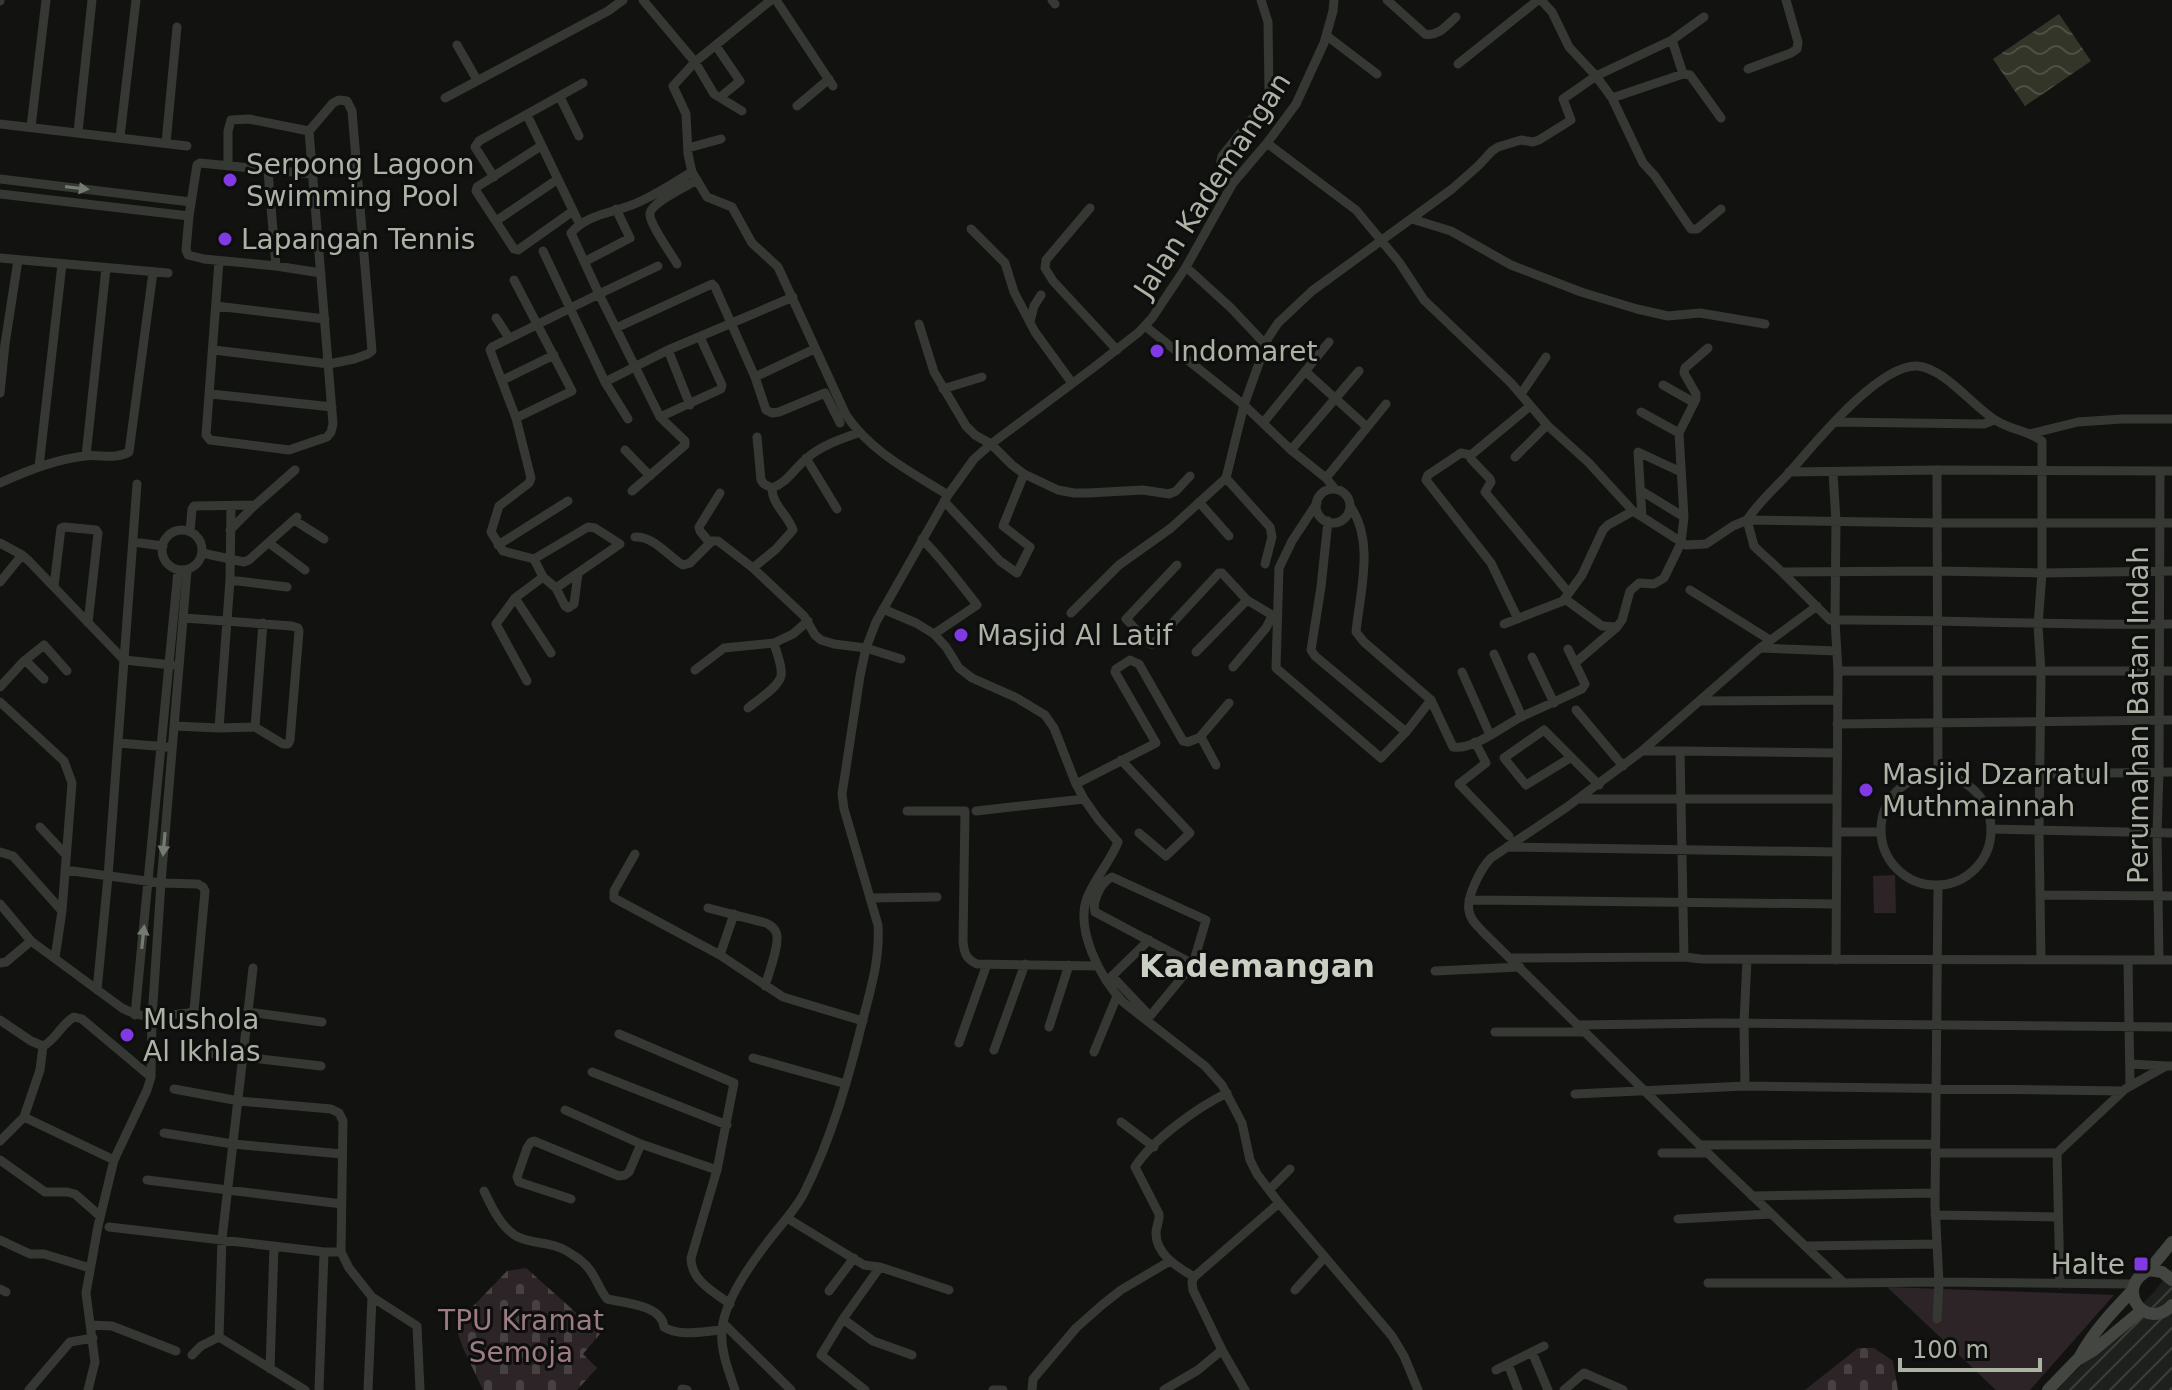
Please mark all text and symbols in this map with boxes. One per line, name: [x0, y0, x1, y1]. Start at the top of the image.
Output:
street label: Jalan Kademangan: [1126, 66, 1298, 306]
place label: Serpong Lagoon Swimming Pool: [246, 148, 474, 213]
marker: Serpong Lagoon Swimming Pool: [221, 171, 239, 189]
one-way arrow: [65, 182, 90, 195]
place label: Lapangan Tennis: [241, 223, 475, 256]
marker: Lapangan Tennis: [216, 230, 234, 248]
place label: Indomaret: [1173, 335, 1317, 368]
marker: Indomaret: [1148, 342, 1166, 360]
street label: Perumahan Batan Indah: [2122, 546, 2155, 884]
place label: Masjid Al Latif: [977, 619, 1173, 652]
marker: Masjid Al Latif: [952, 626, 970, 644]
place label: Masjid Dzarratul Muthmainnah: [1882, 758, 2110, 823]
marker: Masjid Dzarratul Muthmainnah: [1857, 781, 1875, 799]
one-way arrow: [157, 832, 170, 857]
one-way arrow: [137, 924, 150, 949]
district label: Kademangan: [1139, 947, 1375, 985]
place label: Mushola Al Ikhlas: [143, 1003, 261, 1068]
marker: Mushola Al Ikhlas: [118, 1026, 136, 1044]
place label: Halte: [2051, 1248, 2125, 1281]
marker: Halte: [2132, 1255, 2150, 1273]
park label: TPU Kramat Semoja: [437, 1304, 604, 1369]
scale bar: [1900, 1322, 2040, 1372]
text: 100 m: [1912, 1336, 1989, 1364]

